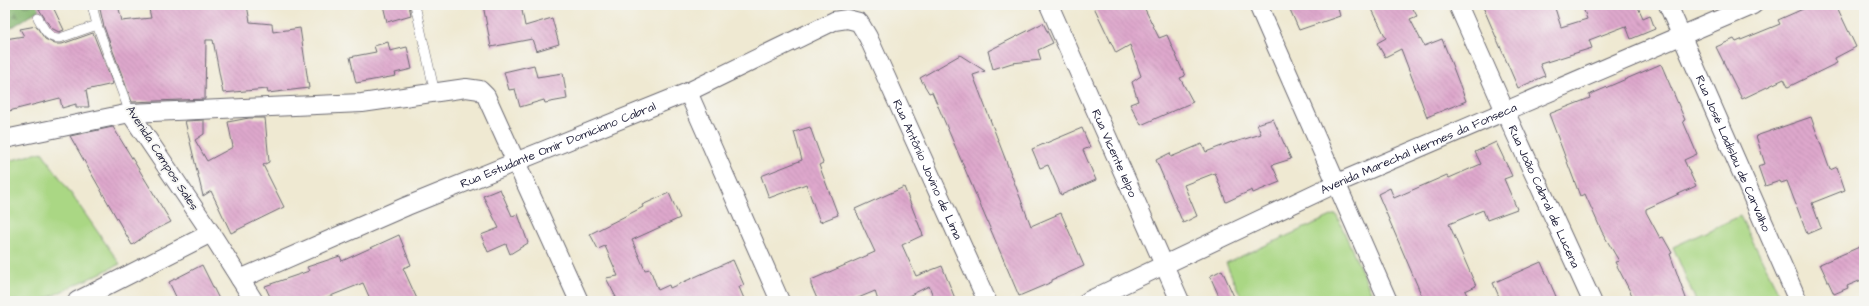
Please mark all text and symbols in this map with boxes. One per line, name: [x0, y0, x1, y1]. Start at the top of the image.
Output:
street label: Rua José Ladislau de Carvalho: [1691, 73, 1775, 234]
street label: Rua Antônio Jovino de Lima: [889, 97, 967, 242]
street label: Rua Estudante Omir Domiciano Cabral: [458, 98, 658, 192]
street label: Avenida Marechal Hermes da Fonseca: [1317, 99, 1519, 198]
street label: Avenida Campos Sales: [122, 102, 202, 214]
street label: Rua Vicente Ielpo: [1088, 106, 1142, 200]
street label: Rua João Cabral de Lucena: [1504, 122, 1584, 271]

